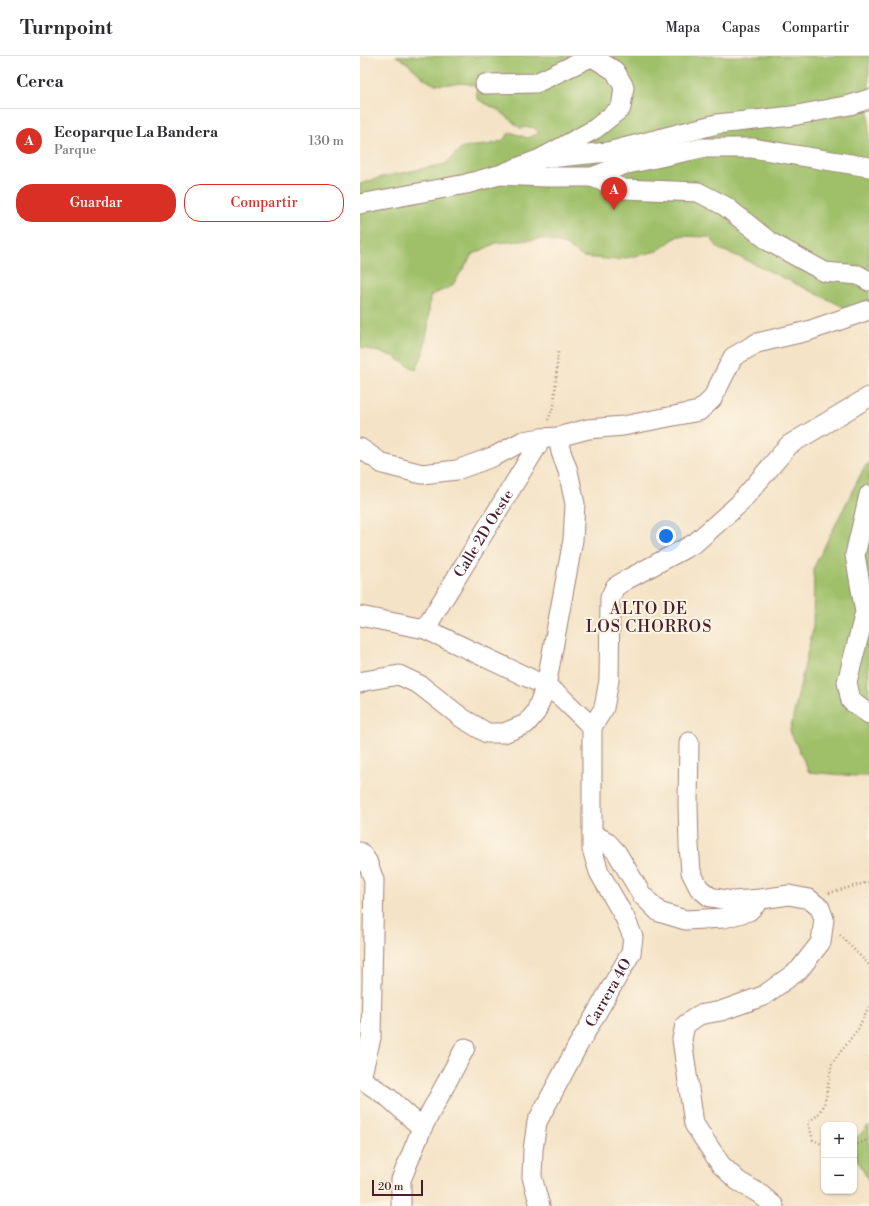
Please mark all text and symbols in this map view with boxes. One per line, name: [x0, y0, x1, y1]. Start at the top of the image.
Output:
text: Turnpoint: [20, 16, 113, 40]
text: Mapa: [665, 19, 700, 37]
text: Capas: [722, 19, 760, 37]
text: Compartir: [782, 19, 849, 37]
text: Cerca: [16, 71, 64, 93]
text: Ecoparque La Bandera: [54, 123, 218, 142]
text: A: [24, 133, 34, 149]
text: 130 m: [309, 133, 344, 149]
text: Parque: [54, 142, 96, 158]
pin: A: [601, 177, 627, 210]
button: Guardar: [16, 184, 176, 222]
button: Compartir: [184, 184, 344, 222]
street label: Calle 2D Oeste: [450, 486, 518, 581]
your location: [656, 526, 676, 546]
district label: ALTO DE LOS CHORROS: [586, 599, 712, 637]
street label: Carrera 4O: [581, 955, 636, 1031]
map controls: [821, 1122, 857, 1194]
button: +: [821, 1122, 857, 1158]
button: −: [821, 1158, 857, 1194]
scale bar: [372, 1178, 423, 1197]
text: 20 m: [378, 1180, 403, 1194]

